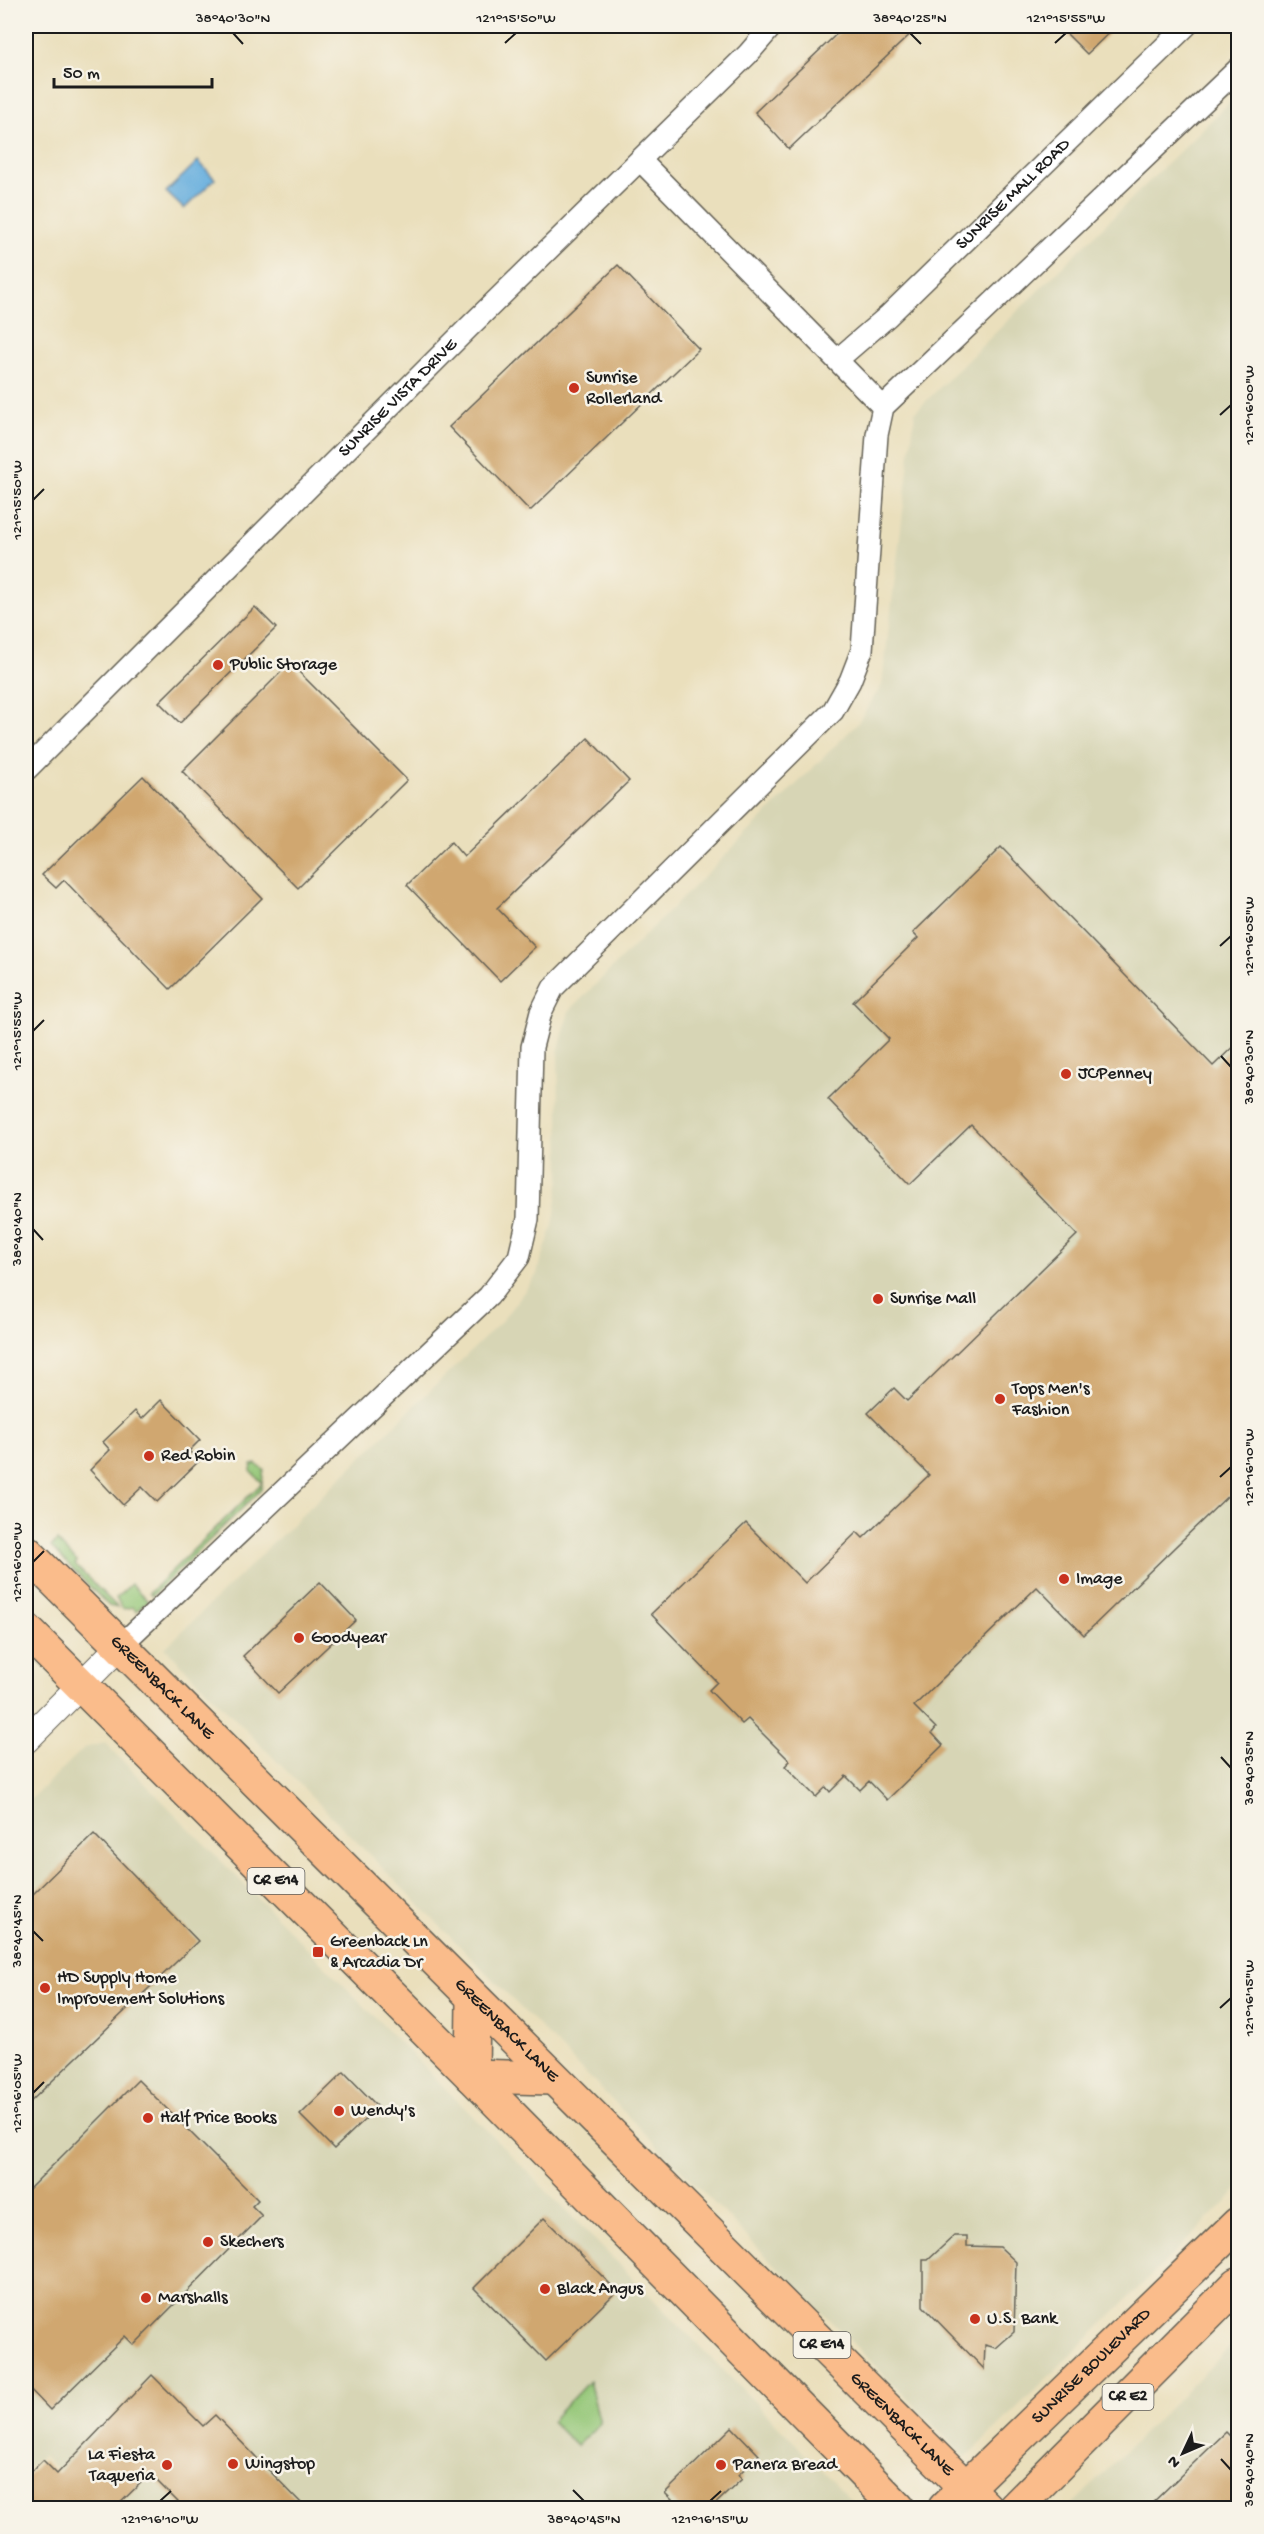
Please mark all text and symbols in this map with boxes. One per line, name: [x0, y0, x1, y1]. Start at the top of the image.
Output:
text: 38°40'30"N: [195, 10, 270, 28]
text: 121°15'50"W: [475, 10, 556, 28]
text: 38°40'25"N: [872, 10, 947, 28]
text: 121°15'55"W: [1026, 10, 1106, 28]
scale bar: [54, 51, 212, 89]
text: 50 m: [63, 64, 100, 85]
street label: SUNRISE MALL ROAD: [952, 134, 1075, 255]
street label: SUNRISE VISTA DRIVE: [334, 334, 462, 462]
text: 121°16'00"W: [1241, 365, 1259, 446]
place label: Sunrise Rollerland: [586, 368, 663, 410]
marker: Sunrise Rollerland: [567, 381, 581, 395]
text: 121°15'50"W: [9, 460, 27, 541]
place label: Public Storage: [229, 655, 338, 676]
marker: Public Storage: [211, 658, 225, 672]
text: 121°16'05"W: [1241, 896, 1259, 977]
text: 121°15'55"W: [9, 991, 27, 1071]
text: 38°40'30"N: [1241, 1030, 1259, 1105]
place label: JCPenney: [1078, 1064, 1152, 1085]
marker: JCPenney: [1059, 1067, 1073, 1081]
text: 38°40'40"N: [9, 1192, 27, 1267]
place label: Sunrise Mall: [890, 1289, 976, 1310]
marker: Sunrise Mall: [871, 1292, 885, 1306]
place label: Tops Men's Fashion: [1011, 1379, 1091, 1421]
marker: Tops Men's Fashion: [993, 1392, 1007, 1406]
text: 121°16'10"W: [1241, 1428, 1259, 1507]
place label: Red Robin: [161, 1446, 236, 1467]
marker: Red Robin: [142, 1449, 156, 1463]
text: 121°16'00"W: [9, 1522, 27, 1603]
place label: Image: [1076, 1569, 1123, 1590]
marker: Image: [1057, 1572, 1071, 1586]
place label: Goodyear: [311, 1628, 388, 1649]
street label: GREENBACK LANE: [105, 1631, 219, 1745]
marker: Goodyear: [292, 1631, 306, 1645]
text: 38°40'35"N: [1241, 1731, 1259, 1806]
road number: CR E14: [248, 1868, 304, 1894]
text: 38°40'45"N: [9, 1894, 27, 1969]
place label: Greenback Ln & Arcadia Dr: [330, 1932, 428, 1974]
marker: Greenback Ln & Arcadia Dr: [311, 1945, 325, 1959]
text: 121°16'15"W: [1241, 1959, 1259, 2037]
place label: HD Supply Home Improvement Solutions: [57, 1968, 225, 2010]
street label: GREENBACK LANE: [450, 1974, 564, 2087]
marker: HD Supply Home Improvement Solutions: [38, 1981, 52, 1995]
text: 121°16'05"W: [9, 2053, 27, 2134]
place label: Wendy's: [351, 2101, 416, 2122]
marker: Wendy's: [332, 2104, 346, 2118]
place label: Half Price Books: [160, 2108, 278, 2129]
marker: Half Price Books: [141, 2111, 155, 2125]
place label: Skechers: [220, 2232, 285, 2253]
marker: Skechers: [201, 2235, 215, 2249]
place label: Black Angus: [556, 2279, 644, 2300]
marker: Black Angus: [538, 2282, 552, 2296]
place label: Marshalls: [158, 2288, 229, 2309]
marker: Marshalls: [139, 2291, 153, 2305]
street label: SUNRISE BOULEVARD: [1027, 2303, 1156, 2429]
place label: U.S. Bank: [987, 2309, 1059, 2330]
marker: U.S. Bank: [968, 2312, 982, 2326]
road number: CR E14: [794, 2332, 850, 2358]
street label: GREENBACK LANE: [845, 2368, 959, 2481]
road number: CR E2: [1102, 2384, 1154, 2410]
north arrow: [1153, 2423, 1213, 2483]
text: 38°40'40"N: [1241, 2433, 1259, 2508]
place label: La Fiesta Taqueria: [88, 2445, 156, 2487]
text: N: [1164, 2450, 1185, 2471]
place label: Wingstop: [245, 2454, 315, 2475]
place label: Panera Bread: [732, 2455, 838, 2476]
marker: Wingstop: [226, 2457, 240, 2471]
marker: La Fiesta Taqueria: [160, 2458, 174, 2472]
marker: Panera Bread: [714, 2458, 728, 2472]
text: 121°16'10"W: [120, 2511, 199, 2529]
text: 38°40'45"N: [546, 2511, 621, 2529]
text: 121°16'15"W: [671, 2511, 749, 2529]

